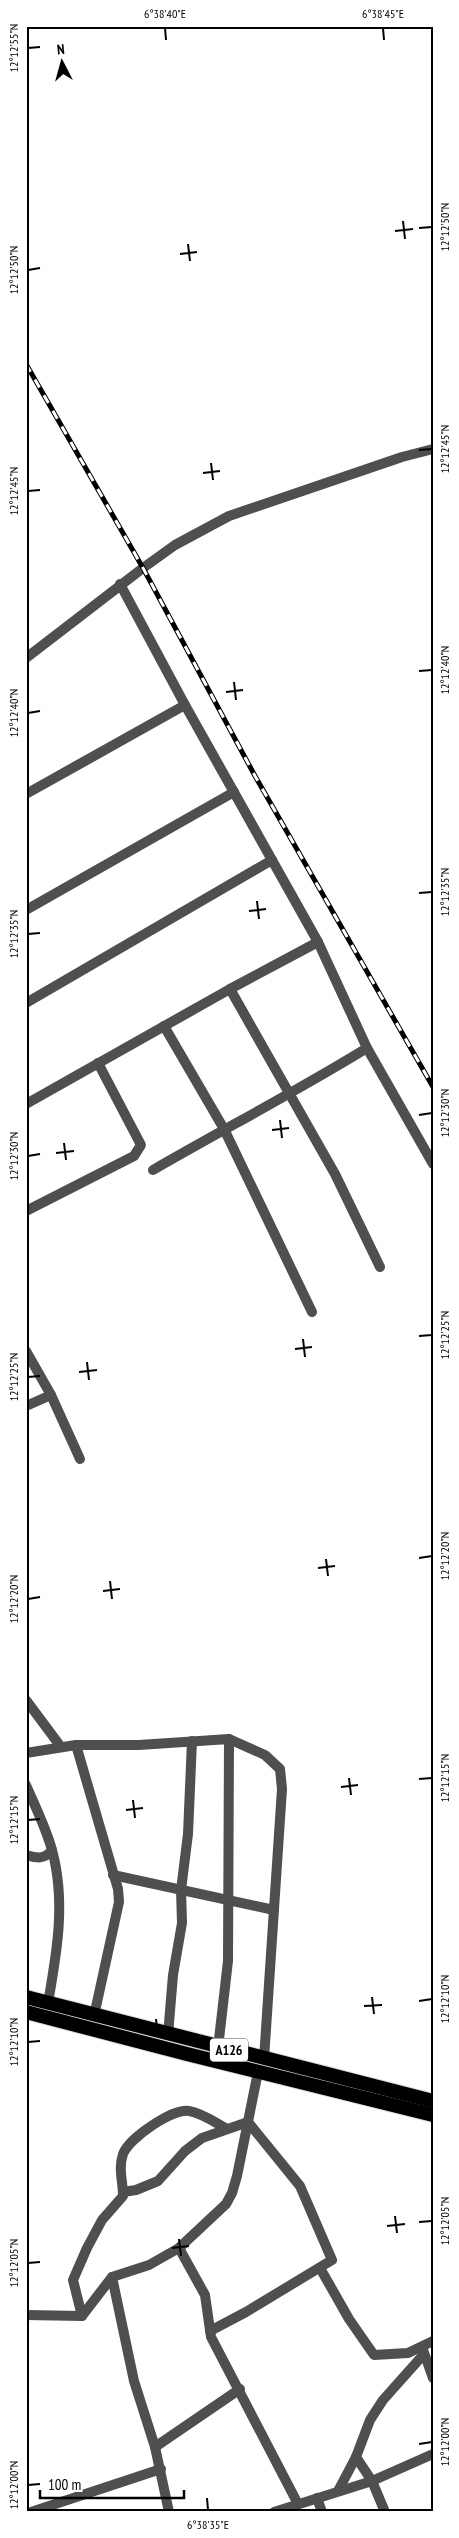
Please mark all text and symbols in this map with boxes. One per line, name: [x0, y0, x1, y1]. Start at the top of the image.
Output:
text: 6°38'40"E: [144, 6, 186, 21]
text: 6°38'45"E: [362, 6, 404, 21]
text: 12°12'55"N: [6, 24, 21, 72]
north arrow: [38, 38, 88, 88]
text: N: [56, 40, 65, 58]
text: 12°12'50"N: [437, 203, 452, 251]
text: 12°12'50"N: [6, 246, 21, 294]
text: 12°12'45"N: [437, 425, 452, 473]
text: 12°12'45"N: [6, 467, 21, 515]
text: 12°12'40"N: [437, 646, 452, 694]
text: 12°12'40"N: [6, 689, 21, 737]
text: 12°12'35"N: [437, 868, 452, 916]
text: 12°12'35"N: [6, 910, 21, 958]
text: 12°12'30"N: [437, 1089, 452, 1137]
text: 12°12'30"N: [6, 1132, 21, 1180]
text: 12°12'25"N: [437, 1311, 452, 1359]
text: 12°12'25"N: [6, 1353, 21, 1401]
text: 12°12'20"N: [437, 1532, 452, 1580]
text: 12°12'20"N: [6, 1575, 21, 1623]
text: 12°12'15"N: [437, 1754, 452, 1802]
text: 12°12'15"N: [6, 1796, 21, 1844]
text: 12°12'10"N: [437, 1975, 452, 2023]
text: 12°12'10"N: [6, 2018, 21, 2066]
road number: A126: [210, 2038, 248, 2062]
text: 12°12'05"N: [437, 2197, 452, 2245]
text: 12°12'05"N: [6, 2239, 21, 2287]
text: 12°12'00"N: [437, 2418, 452, 2466]
text: 12°12'00"N: [6, 2461, 21, 2509]
scale bar: [40, 2468, 184, 2500]
text: 100 m: [48, 2475, 81, 2494]
text: 6°38'35"E: [187, 2517, 229, 2532]

